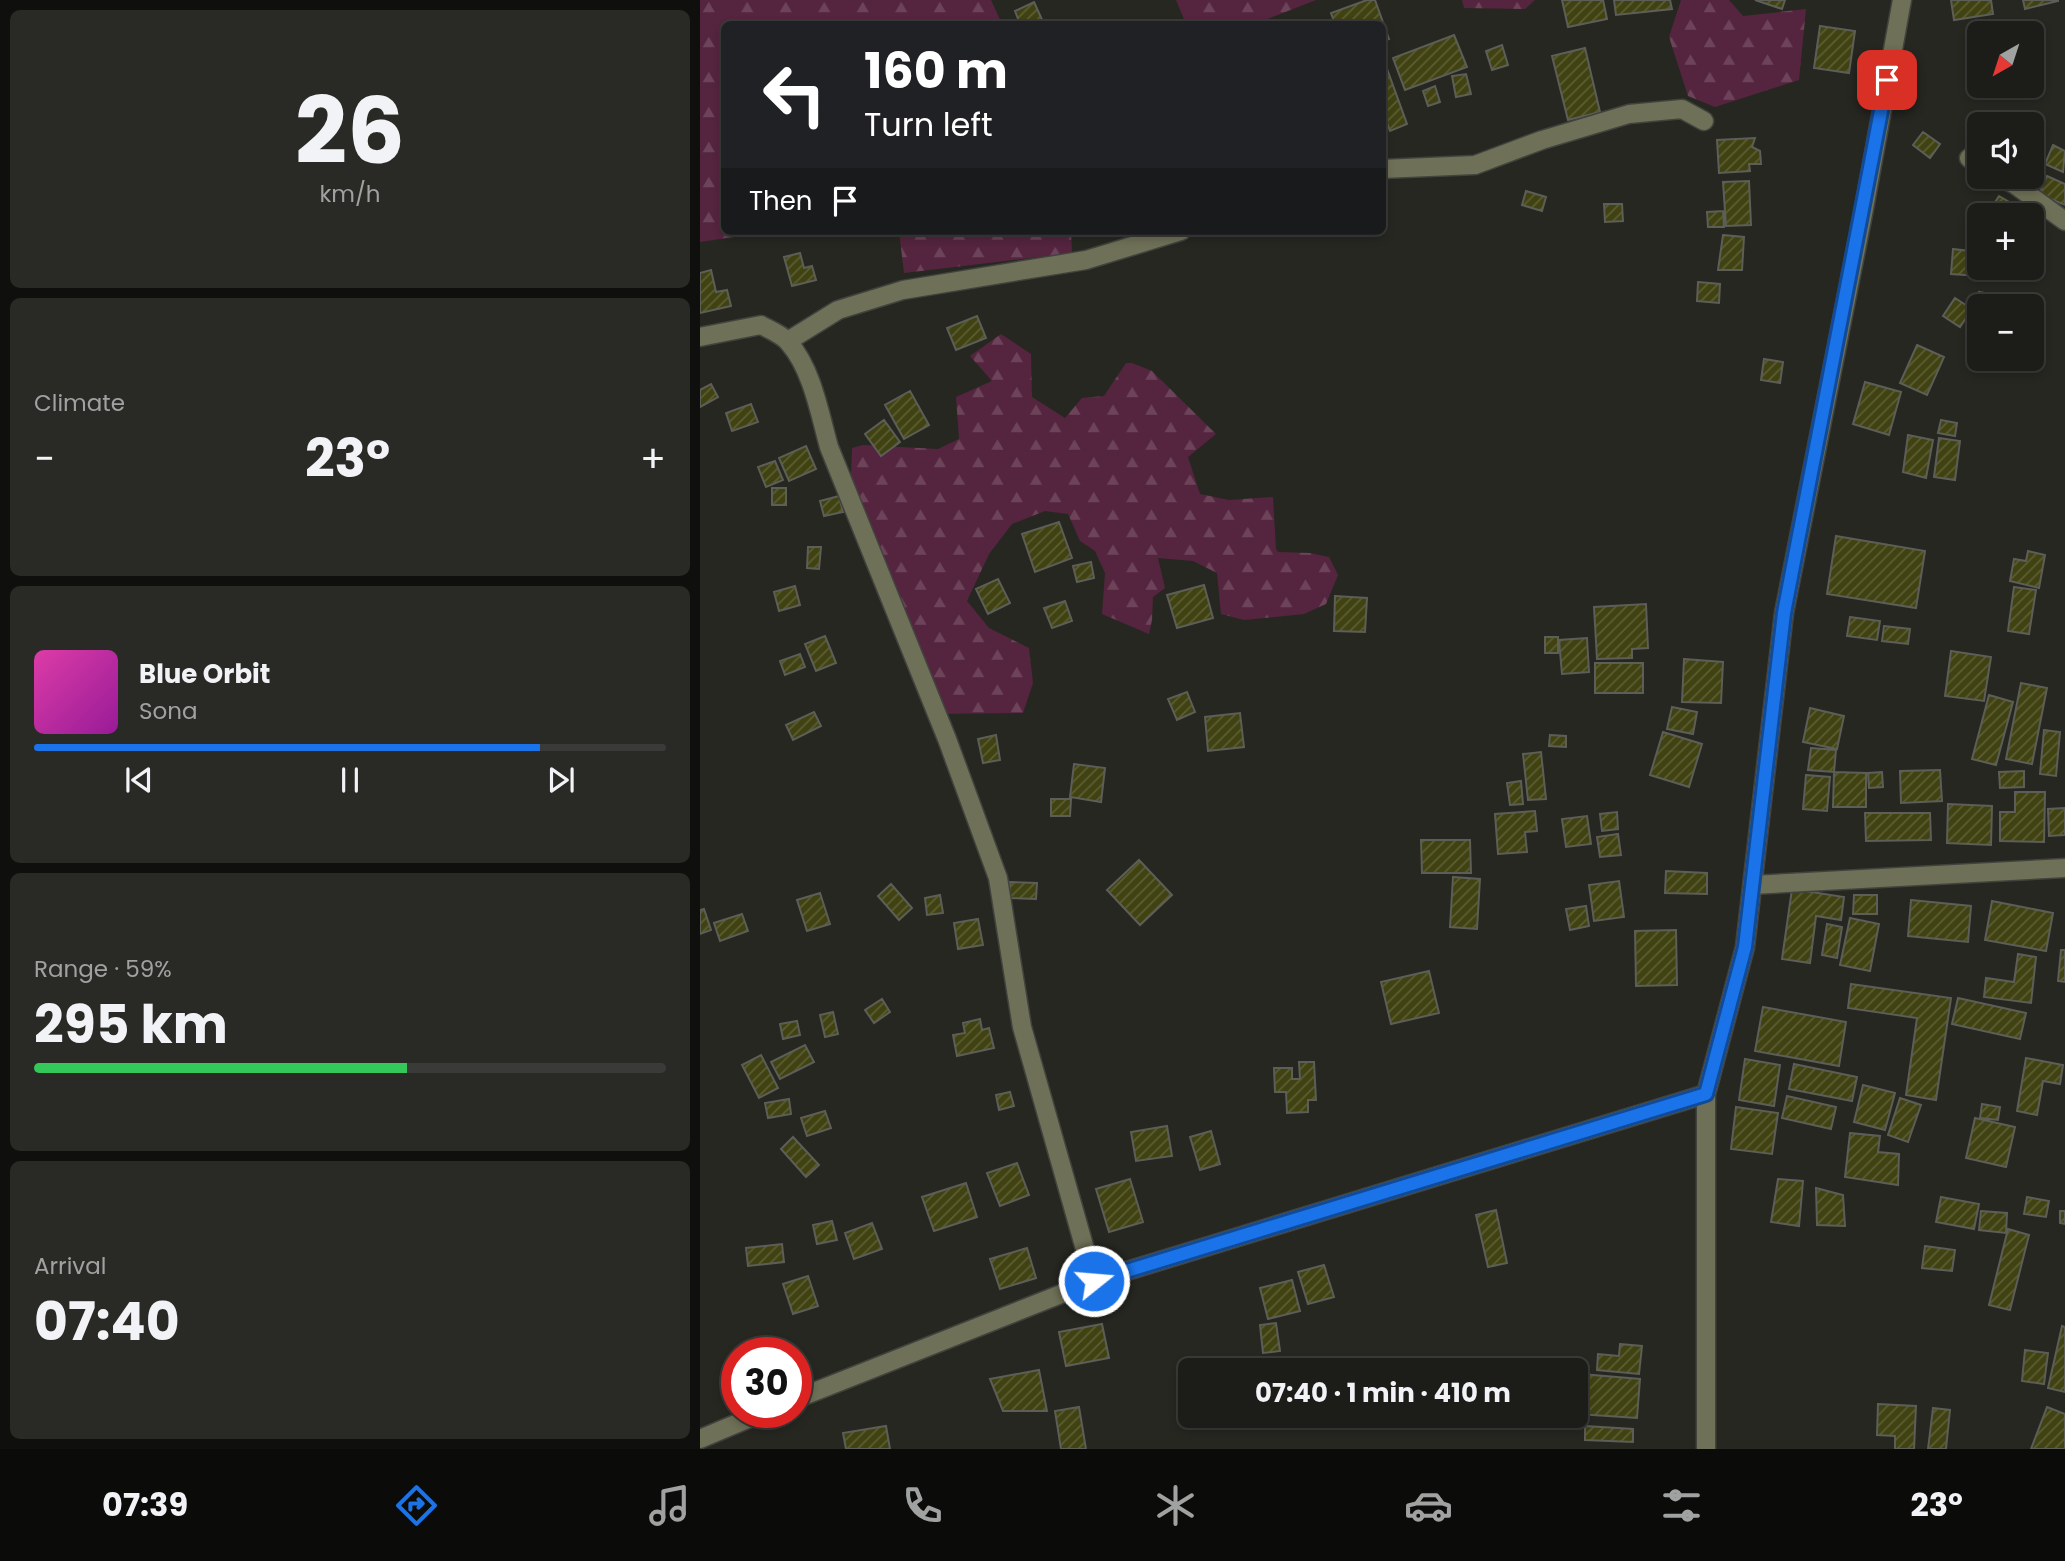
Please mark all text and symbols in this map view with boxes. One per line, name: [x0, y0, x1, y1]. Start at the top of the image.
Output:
north arrow: [1967, 21, 2044, 98]
map controls: [1967, 21, 2044, 371]
text: 160 m: [864, 37, 1008, 105]
icon: left: [749, 49, 840, 140]
pin: [1857, 50, 1917, 110]
icon: arrive: [1868, 61, 1906, 99]
text: 26: [295, 67, 405, 195]
text: Turn left: [864, 102, 993, 147]
button: sound: [1967, 112, 2044, 189]
text: km/h: [319, 178, 381, 210]
icon: arrive: [826, 182, 864, 220]
text: Then: [749, 183, 812, 219]
button: +: [1967, 203, 2044, 280]
button: −: [1967, 294, 2044, 371]
text: Climate: [34, 387, 125, 419]
text: 23°: [305, 422, 390, 495]
text: −: [34, 432, 55, 485]
text: +: [640, 432, 666, 485]
text: Blue Orbit: [139, 656, 270, 692]
text: Sona: [139, 695, 198, 727]
icon: previous: [120, 761, 158, 799]
icon: pause: [331, 761, 369, 799]
icon: next: [542, 761, 580, 799]
text: Range · 59%: [34, 953, 172, 985]
text: 295 km: [34, 988, 228, 1061]
position arrow: [1057, 1244, 1131, 1318]
text: Arrival: [34, 1250, 106, 1282]
text: 07:40: [34, 1285, 180, 1358]
speed limit sign: 30: [721, 1337, 812, 1428]
text: 07:40 · 1 min · 410 m: [1255, 1375, 1511, 1411]
icon: directions: [392, 1481, 441, 1530]
icon: music: [645, 1481, 694, 1530]
icon: phone: [898, 1481, 947, 1530]
icon: climate: [1151, 1481, 1200, 1530]
icon: car: [1404, 1481, 1453, 1530]
icon: filters: [1657, 1481, 1706, 1530]
text: 07:39: [102, 1482, 188, 1527]
text: 23°: [1910, 1482, 1963, 1527]

